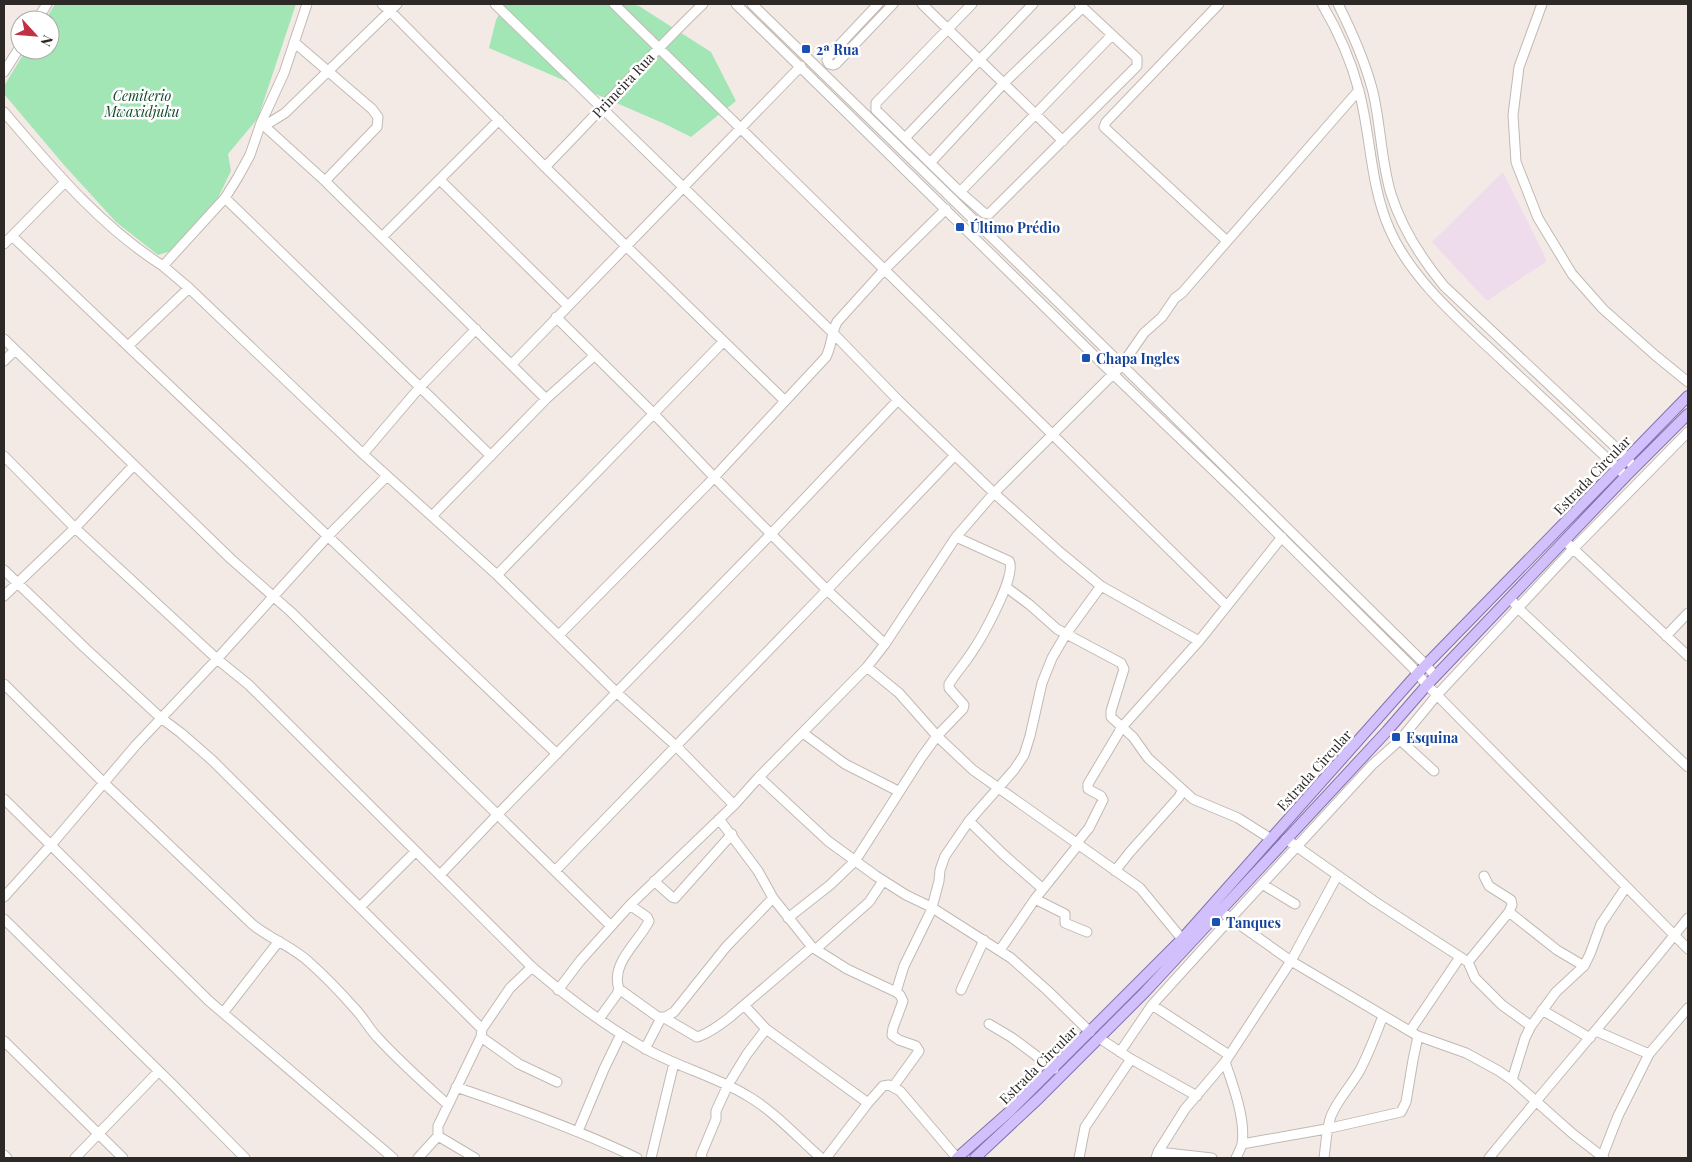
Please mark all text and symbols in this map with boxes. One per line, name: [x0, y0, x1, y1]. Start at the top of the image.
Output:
north arrow: [10, 10, 60, 60]
text: N: [36, 32, 58, 50]
place label: 2ª Rua: [816, 40, 860, 59]
marker: 2ª Rua: [800, 43, 812, 55]
street label: Primeira Rua: [588, 48, 658, 122]
park label: Cemiterio Mwaxidjuku: [103, 86, 180, 121]
place label: Último Prédio: [970, 218, 1060, 237]
marker: Último Prédio: [954, 221, 966, 233]
place label: Chapa Ingles: [1096, 349, 1180, 368]
marker: Chapa Ingles: [1080, 352, 1092, 364]
street label: Estrada Circular: [1549, 431, 1635, 519]
street label: Estrada Circular: [1272, 725, 1356, 815]
place label: Esquina: [1406, 728, 1459, 747]
marker: Esquina: [1390, 731, 1402, 743]
place label: Tanques: [1226, 913, 1281, 932]
marker: Tanques: [1210, 916, 1222, 928]
street label: Estrada Circular: [995, 1021, 1082, 1108]

